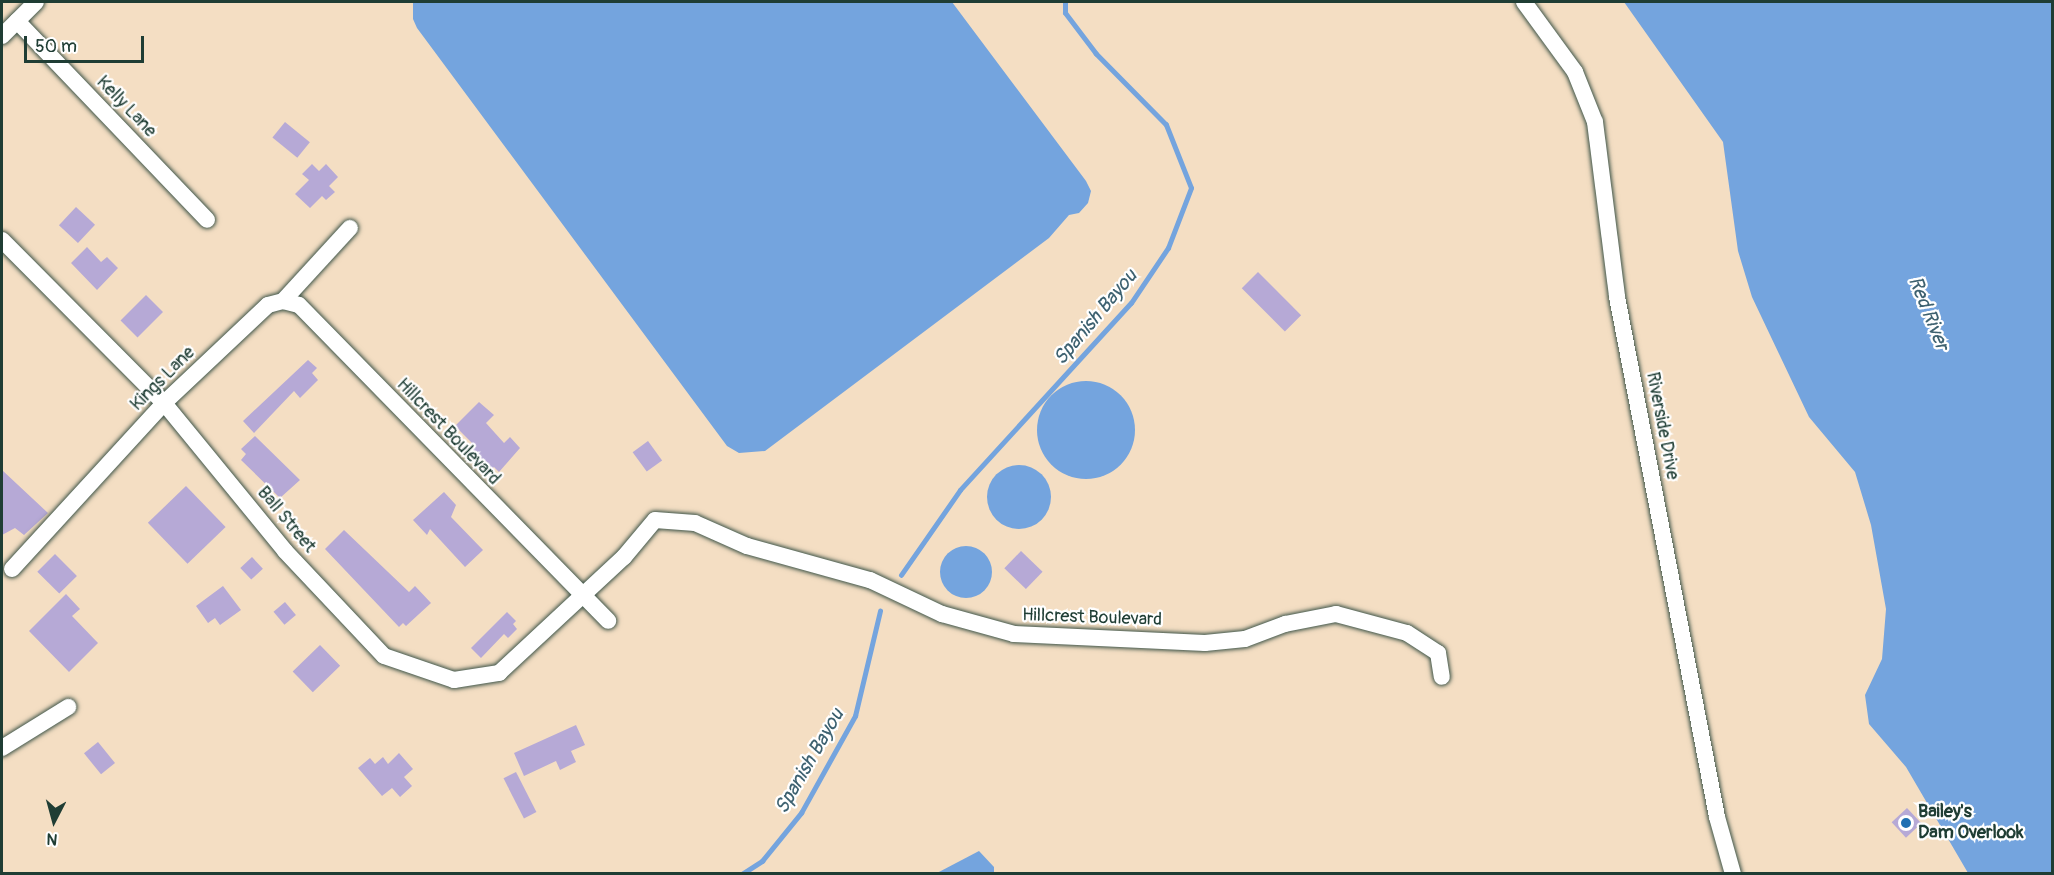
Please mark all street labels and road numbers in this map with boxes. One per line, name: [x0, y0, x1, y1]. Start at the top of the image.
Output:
street label: Kelly Lane: [92, 72, 160, 142]
street label: Kings Lane: [126, 342, 200, 416]
street label: Riverside Drive: [1641, 370, 1683, 482]
street label: Hillcrest Boulevard: [392, 374, 504, 490]
street label: Ball Street: [252, 482, 320, 558]
street label: Hillcrest Boulevard: [1022, 605, 1162, 631]

